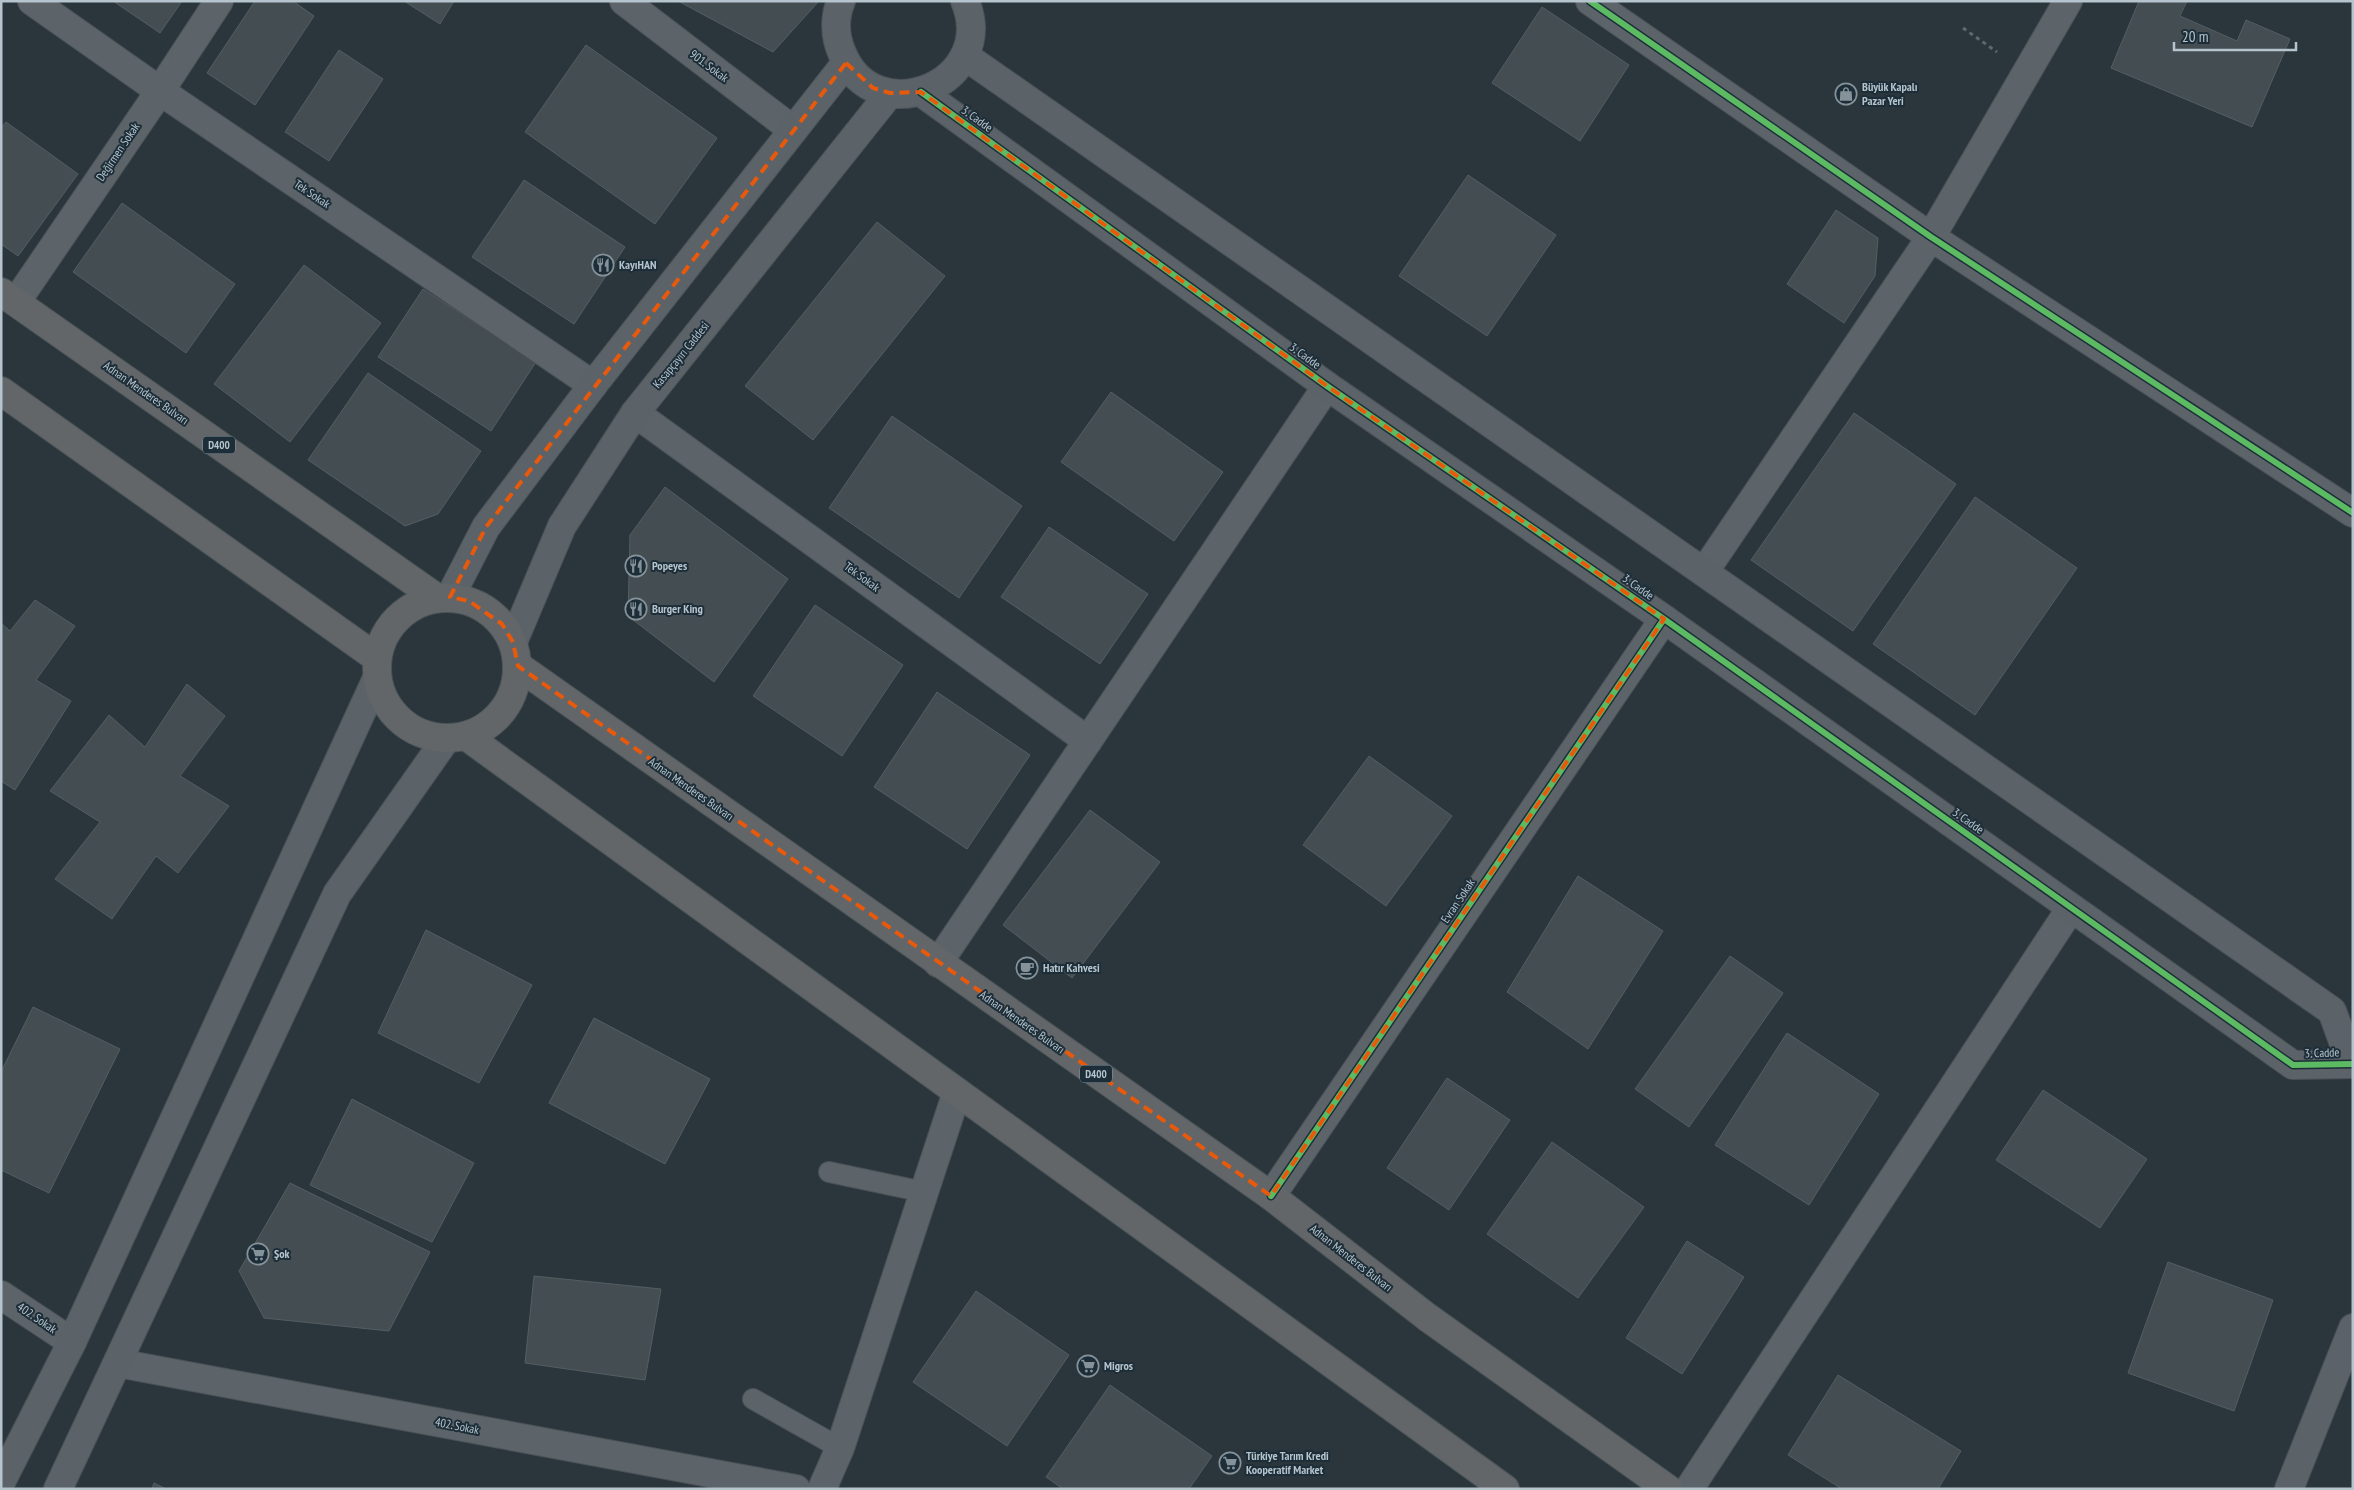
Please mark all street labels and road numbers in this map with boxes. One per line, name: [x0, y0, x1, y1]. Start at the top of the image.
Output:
street label: 901. Sokak: [687, 46, 732, 85]
street label: 3. Cadde: [959, 102, 996, 135]
street label: Değirmen Sokak: [93, 119, 143, 184]
street label: Tek Sokak: [291, 176, 334, 211]
street label: Kasapçayırı Caddesi: [649, 318, 712, 391]
street label: 3. Cadde: [1287, 339, 1324, 372]
street label: Adnan Menderes Bulvarı: [101, 358, 192, 428]
road number: D400: [203, 436, 235, 454]
street label: Tek Sokak: [842, 559, 883, 595]
street label: 3. Cadde: [1620, 570, 1657, 603]
street label: Adnan Menderes Bulvarı: [646, 754, 737, 824]
street label: 3. Cadde: [1950, 804, 1987, 837]
street label: Evran Sokak: [1437, 875, 1478, 926]
street label: Adnan Menderes Bulvarı: [977, 987, 1068, 1057]
street label: 3. Cadde: [2304, 1044, 2340, 1061]
road number: D400: [1080, 1066, 1112, 1082]
street label: Adnan Menderes Bulvarı: [1307, 1221, 1396, 1294]
street label: 402. Sokak: [15, 1299, 60, 1336]
street label: 402. Sokak: [434, 1414, 481, 1437]

